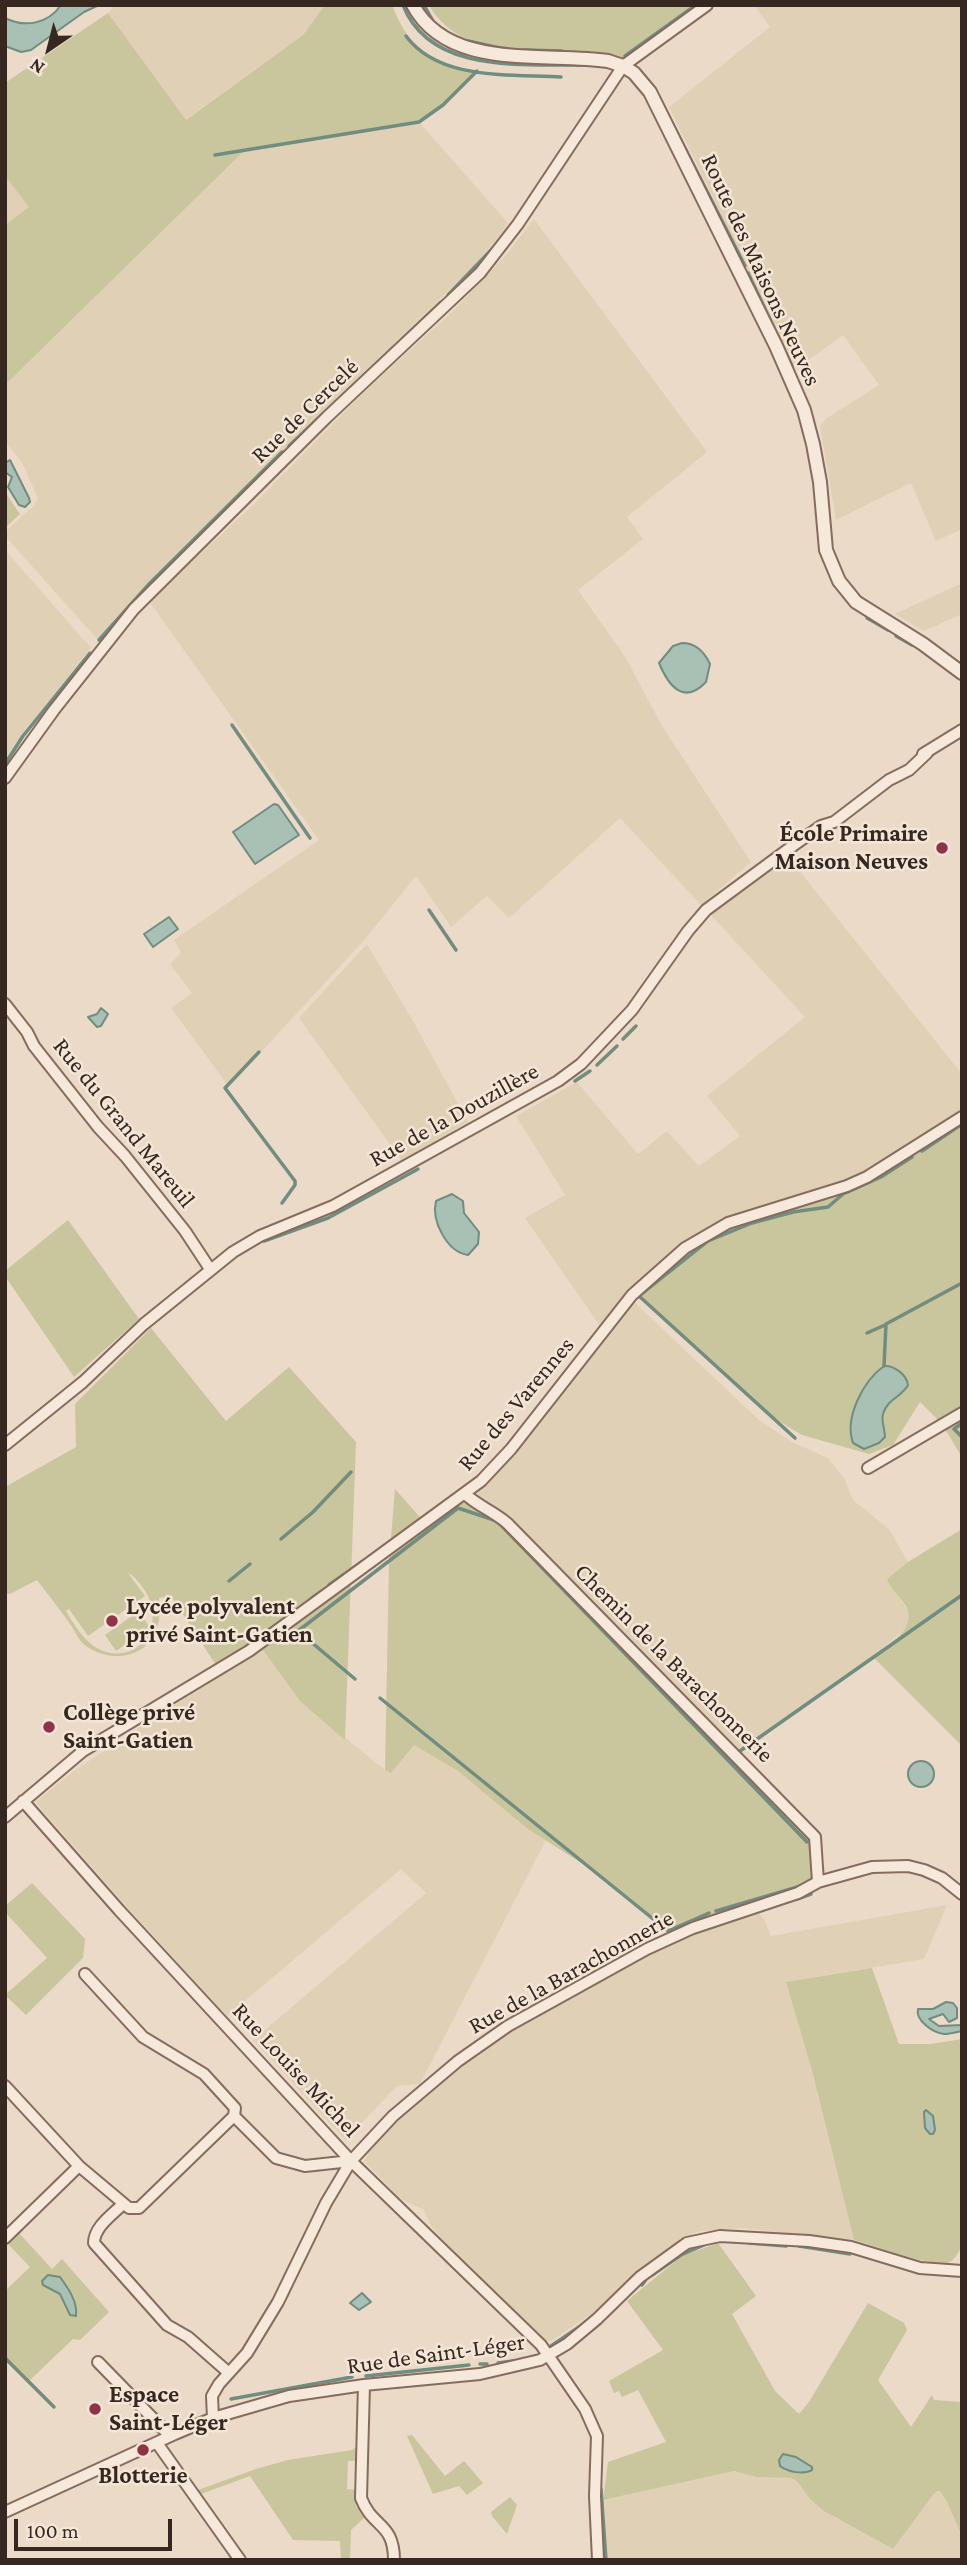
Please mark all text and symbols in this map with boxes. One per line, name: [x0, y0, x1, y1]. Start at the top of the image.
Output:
north arrow: [14, 14, 84, 84]
text: N: [25, 54, 48, 79]
street label: Route des Maisons Neuves: [695, 149, 827, 391]
street label: Rue de Cercelé: [245, 353, 365, 469]
place label: École Primaire Maison Neuves: [775, 820, 928, 876]
marker: École Primaire Maison Neuves: [934, 840, 950, 856]
street label: Rue du Grand Mareuil: [47, 1032, 201, 1214]
street label: Rue de la Douzillère: [364, 1057, 544, 1173]
street label: Rue des Varennes: [452, 1331, 580, 1477]
street label: Chemin de la Barachonnerie: [568, 1557, 780, 1769]
place label: Lycée polyvalent privé Saint-Gatien: [126, 1593, 313, 1649]
marker: Lycée polyvalent privé Saint-Gatien: [104, 1613, 120, 1629]
place label: Collège privé Saint-Gatien: [63, 1699, 195, 1755]
marker: Collège privé Saint-Gatien: [41, 1719, 57, 1735]
street label: Rue de la Barachonnerie: [463, 1904, 679, 2040]
street label: Rue Louise Michel: [226, 1997, 366, 2143]
street label: Rue de Saint-Léger: [345, 2327, 527, 2381]
place label: Espace Saint-Léger: [109, 2381, 228, 2437]
marker: Espace Saint-Léger: [87, 2401, 103, 2417]
marker: Blotterie: [135, 2442, 151, 2458]
place label: Blotterie: [98, 2462, 188, 2490]
scale bar: [18, 2506, 175, 2550]
text: 100 m: [27, 2519, 79, 2543]

